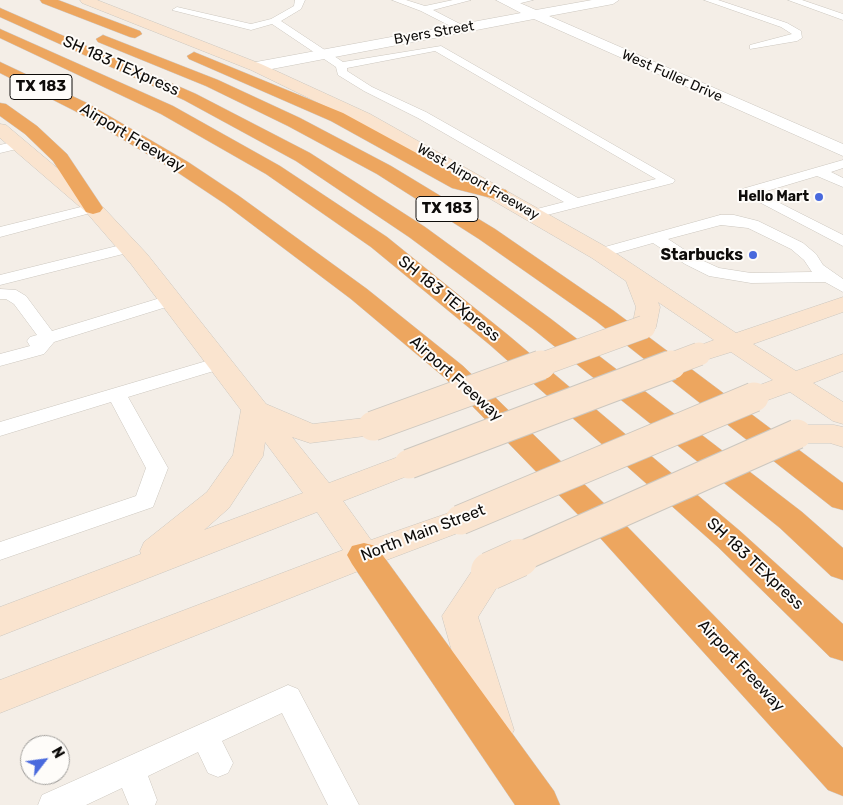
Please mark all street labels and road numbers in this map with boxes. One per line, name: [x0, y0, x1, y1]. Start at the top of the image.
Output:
street label: Byers Street: [393, 18, 475, 48]
street label: SH 183 TEXpress: [60, 32, 182, 100]
street label: West Fuller Drive: [619, 46, 725, 106]
road number: TX 183: [10, 74, 72, 100]
street label: Airport Freeway: [76, 99, 188, 177]
street label: West Airport Freeway: [414, 140, 542, 224]
road number: TX 183: [416, 196, 478, 222]
street label: SH 183 TEXpress: [394, 252, 504, 346]
street label: Airport Freeway: [406, 332, 506, 426]
street label: North Main Street: [358, 500, 488, 566]
street label: SH 183 TEXpress: [702, 514, 808, 614]
street label: Airport Freeway: [694, 616, 788, 716]

